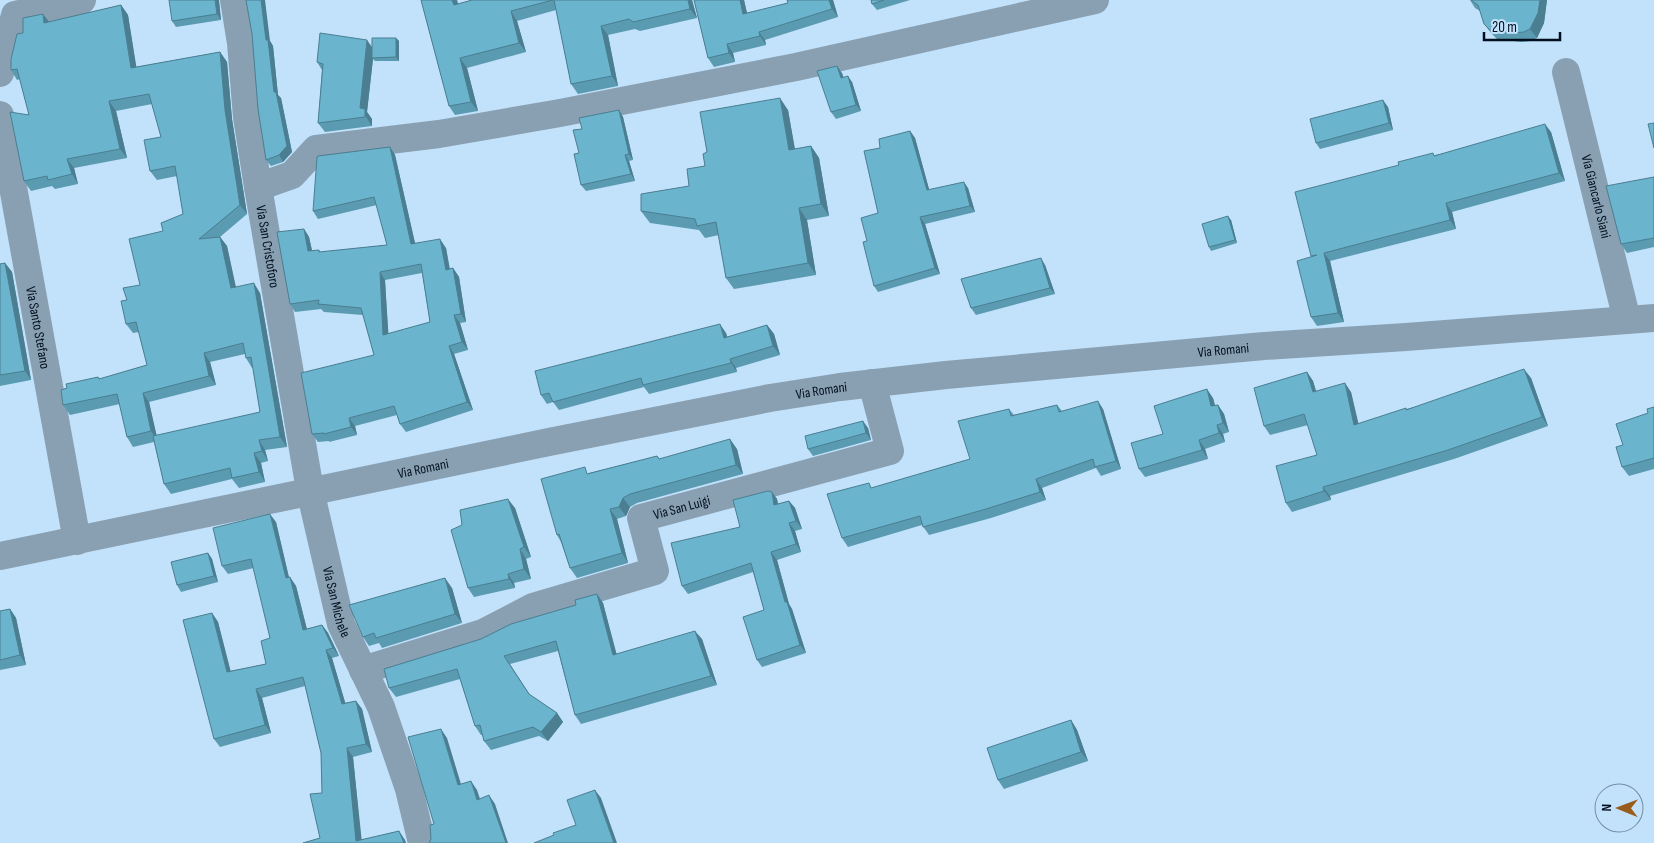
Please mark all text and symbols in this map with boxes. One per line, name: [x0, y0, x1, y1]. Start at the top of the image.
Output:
scale bar: [1484, 10, 1560, 42]
text: 20 m: [1492, 18, 1517, 37]
street label: Via Giancarlo Siani: [1578, 153, 1615, 240]
street label: Via San Cristoforo: [253, 204, 284, 289]
street label: Via Santo Stefano: [23, 285, 54, 370]
street label: Via Romani: [1197, 339, 1250, 361]
street label: Via Romani: [794, 378, 848, 402]
street label: Via Romani: [396, 455, 450, 482]
street label: Via San Luigi: [651, 491, 712, 523]
street label: Via San Michele: [319, 565, 355, 640]
north arrow: [1594, 783, 1644, 833]
text: N: [1598, 804, 1615, 812]

